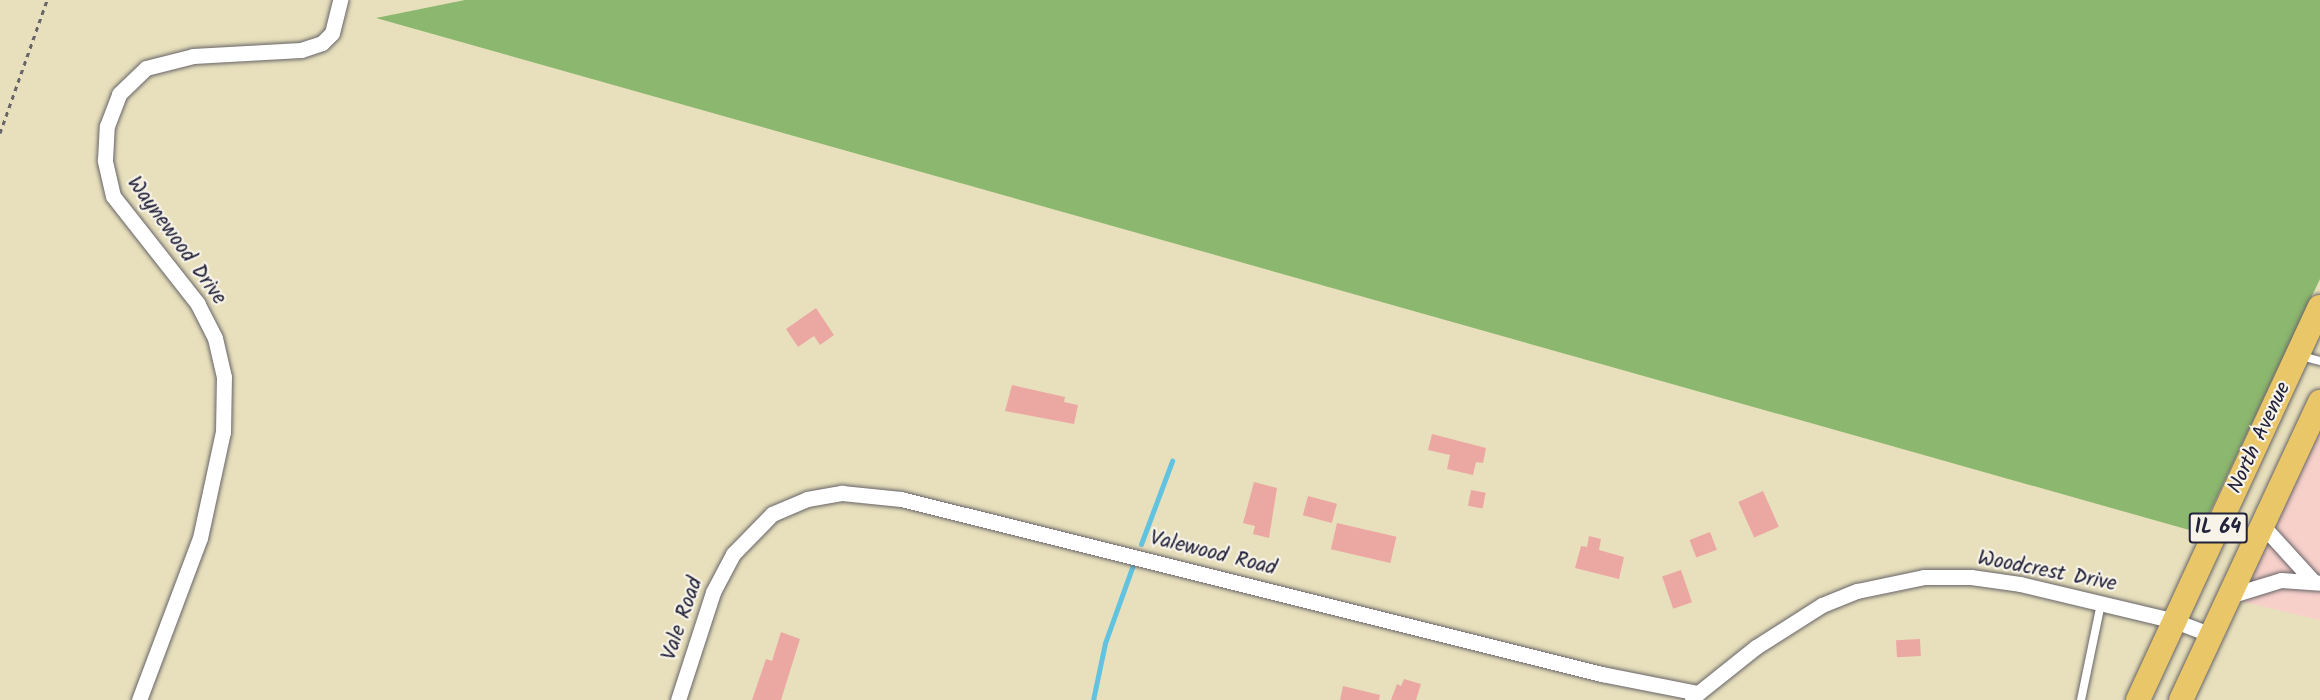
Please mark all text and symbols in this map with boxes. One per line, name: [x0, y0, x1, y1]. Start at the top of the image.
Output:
street label: Waynewood Drive: [121, 172, 231, 310]
street label: North Avenue: [2223, 378, 2297, 498]
road number: IL 64: [2188, 511, 2248, 545]
street label: Valewood Road: [1147, 526, 1279, 582]
street label: Woodcrest Drive: [1975, 546, 2119, 598]
street label: Vale Road: [657, 574, 709, 664]

